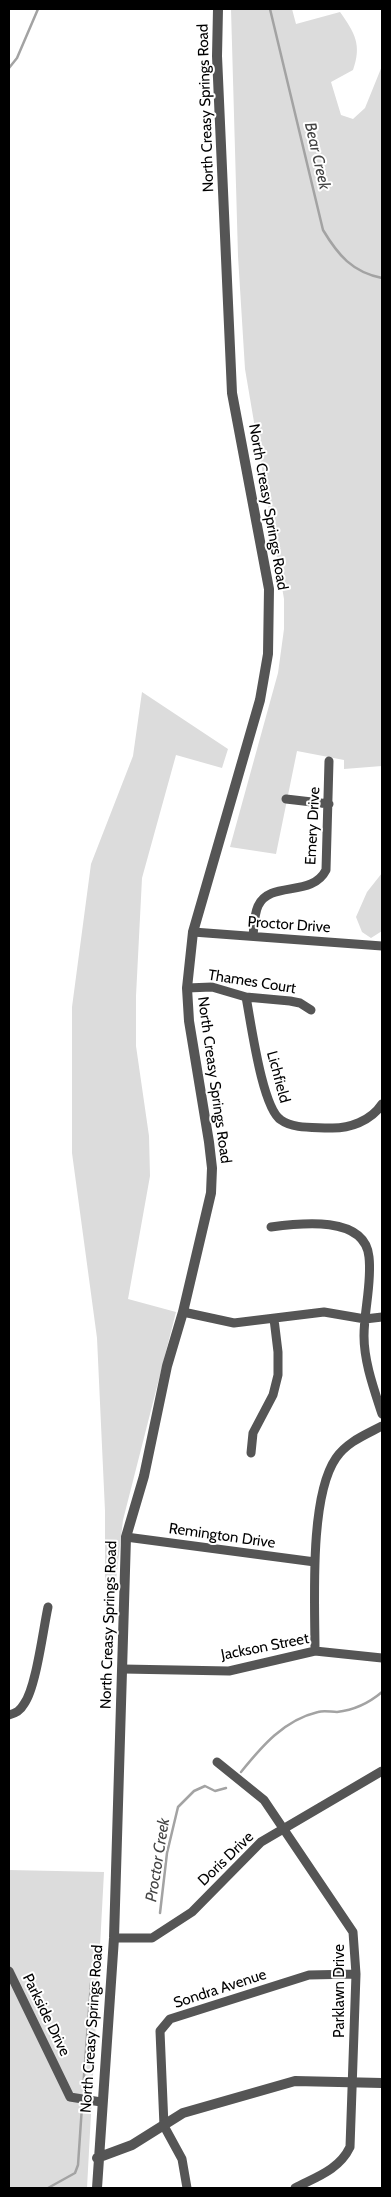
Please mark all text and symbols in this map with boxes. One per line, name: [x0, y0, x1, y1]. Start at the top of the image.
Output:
street label: North Creasy Springs Road: [194, 23, 218, 193]
water label: Bear Creek: [300, 120, 334, 192]
street label: North Creasy Springs Road: [245, 422, 291, 592]
street label: Emery Drive: [302, 786, 324, 866]
street label: Proctor Drive: [247, 913, 331, 937]
street label: Thames Court: [207, 966, 297, 998]
street label: North Creasy Springs Road: [193, 995, 235, 1165]
street label: Lichfield: [262, 1049, 294, 1105]
street label: Remington Drive: [168, 1520, 276, 1552]
street label: North Creasy Springs Road: [97, 1540, 121, 1710]
street label: Jackson Street: [220, 1630, 310, 1664]
water label: Proctor Creek: [142, 1817, 174, 1903]
street label: Doris Drive: [194, 1828, 258, 1890]
street label: North Creasy Springs Road: [77, 1944, 107, 2114]
street label: Parklawn Drive: [331, 1944, 349, 2038]
street label: Sondra Avenue: [171, 1966, 269, 2012]
street label: Parkside Drive: [18, 1971, 74, 2059]

